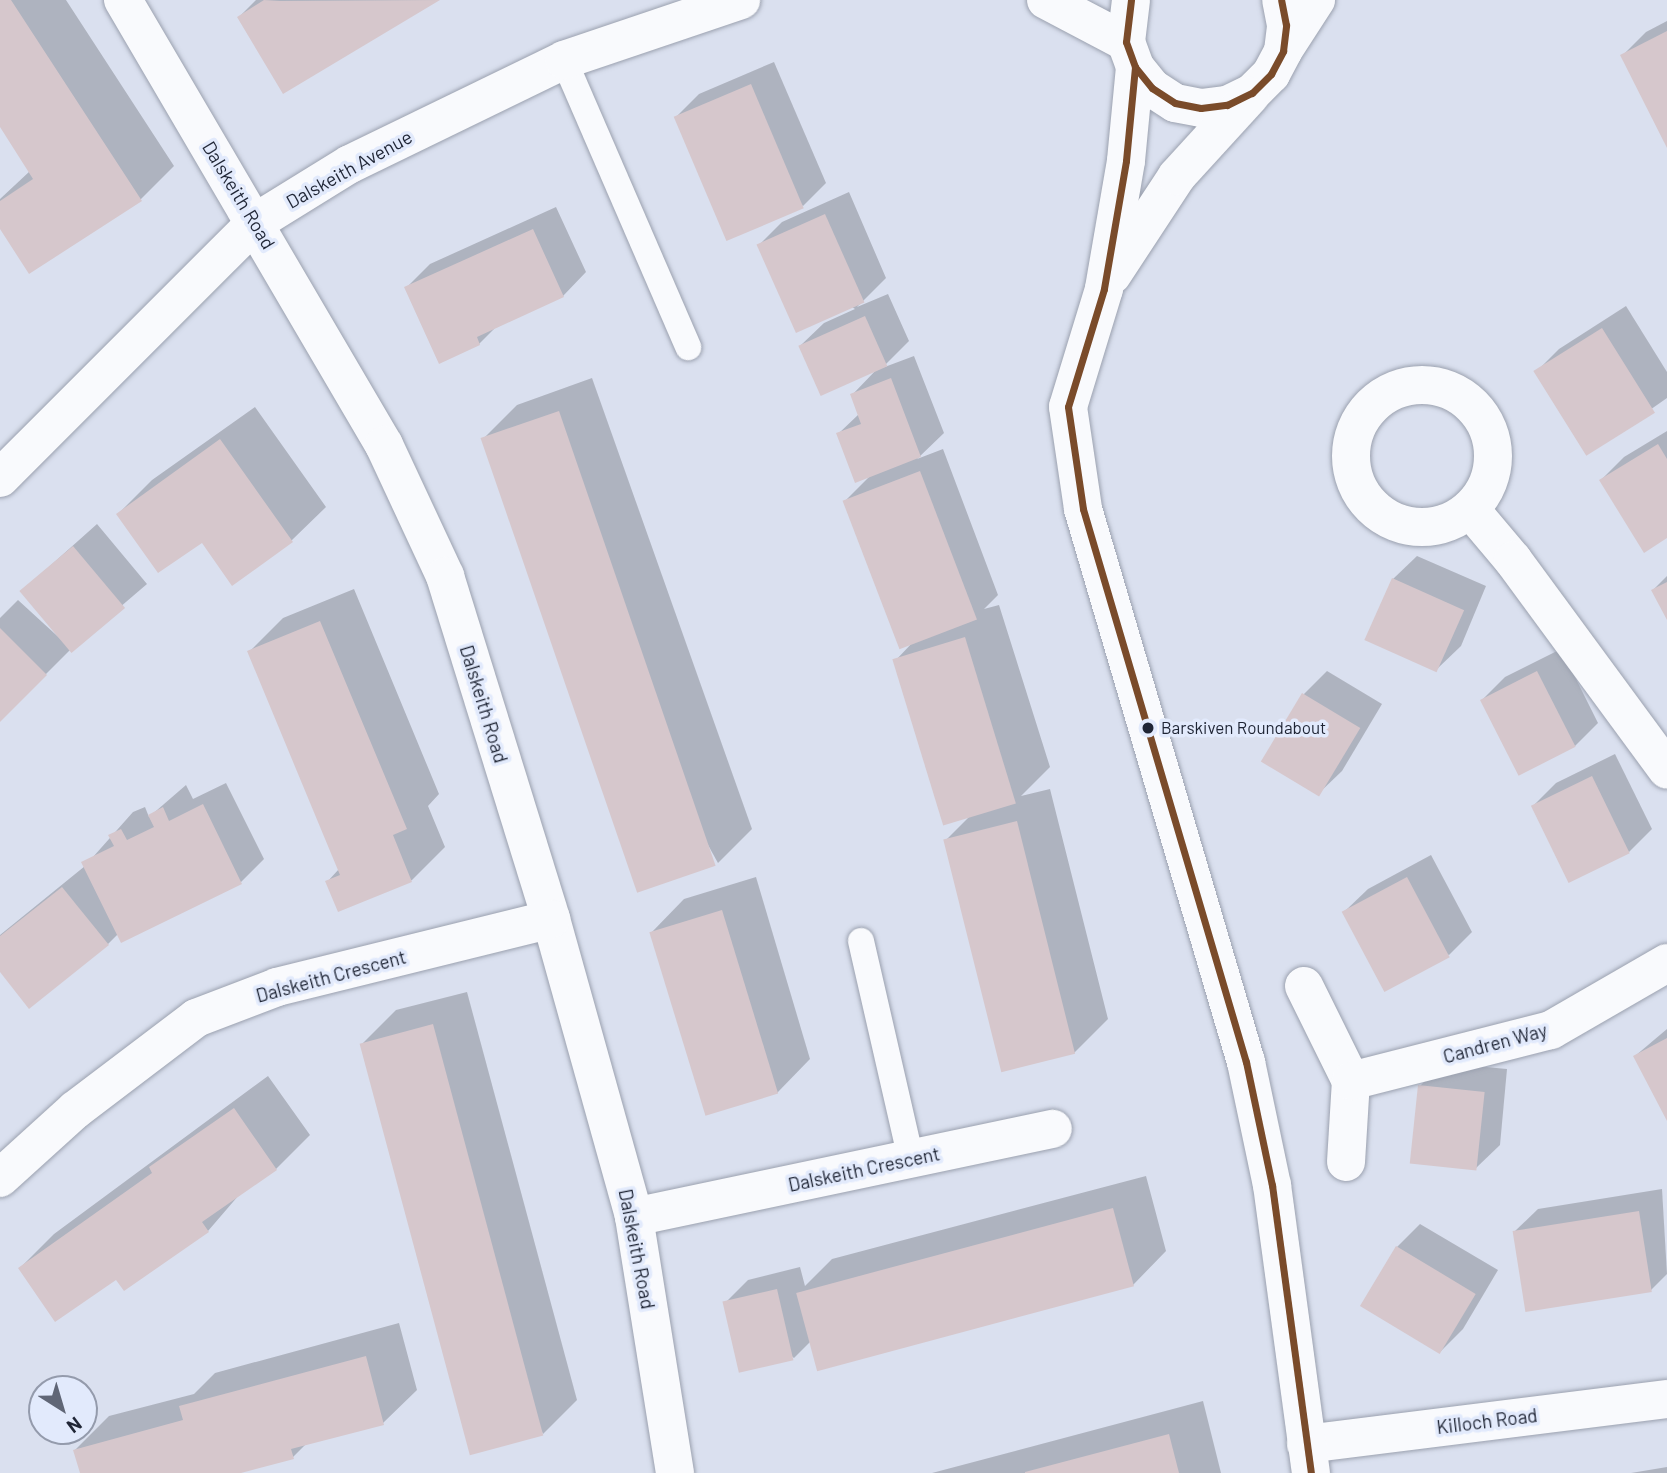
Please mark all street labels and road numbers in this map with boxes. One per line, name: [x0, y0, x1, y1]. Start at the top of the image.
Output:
street label: Dalskeith Avenue: [282, 125, 416, 213]
street label: Dalskeith Road: [198, 137, 280, 253]
street label: Dalskeith Road: [455, 642, 513, 766]
street label: Dalskeith Crescent: [253, 945, 409, 1007]
street label: Candren Way: [1441, 1018, 1549, 1068]
street label: Dalskeith Crescent: [786, 1142, 942, 1196]
street label: Dalskeith Road: [614, 1187, 660, 1311]
street label: Killoch Road: [1435, 1404, 1539, 1438]

